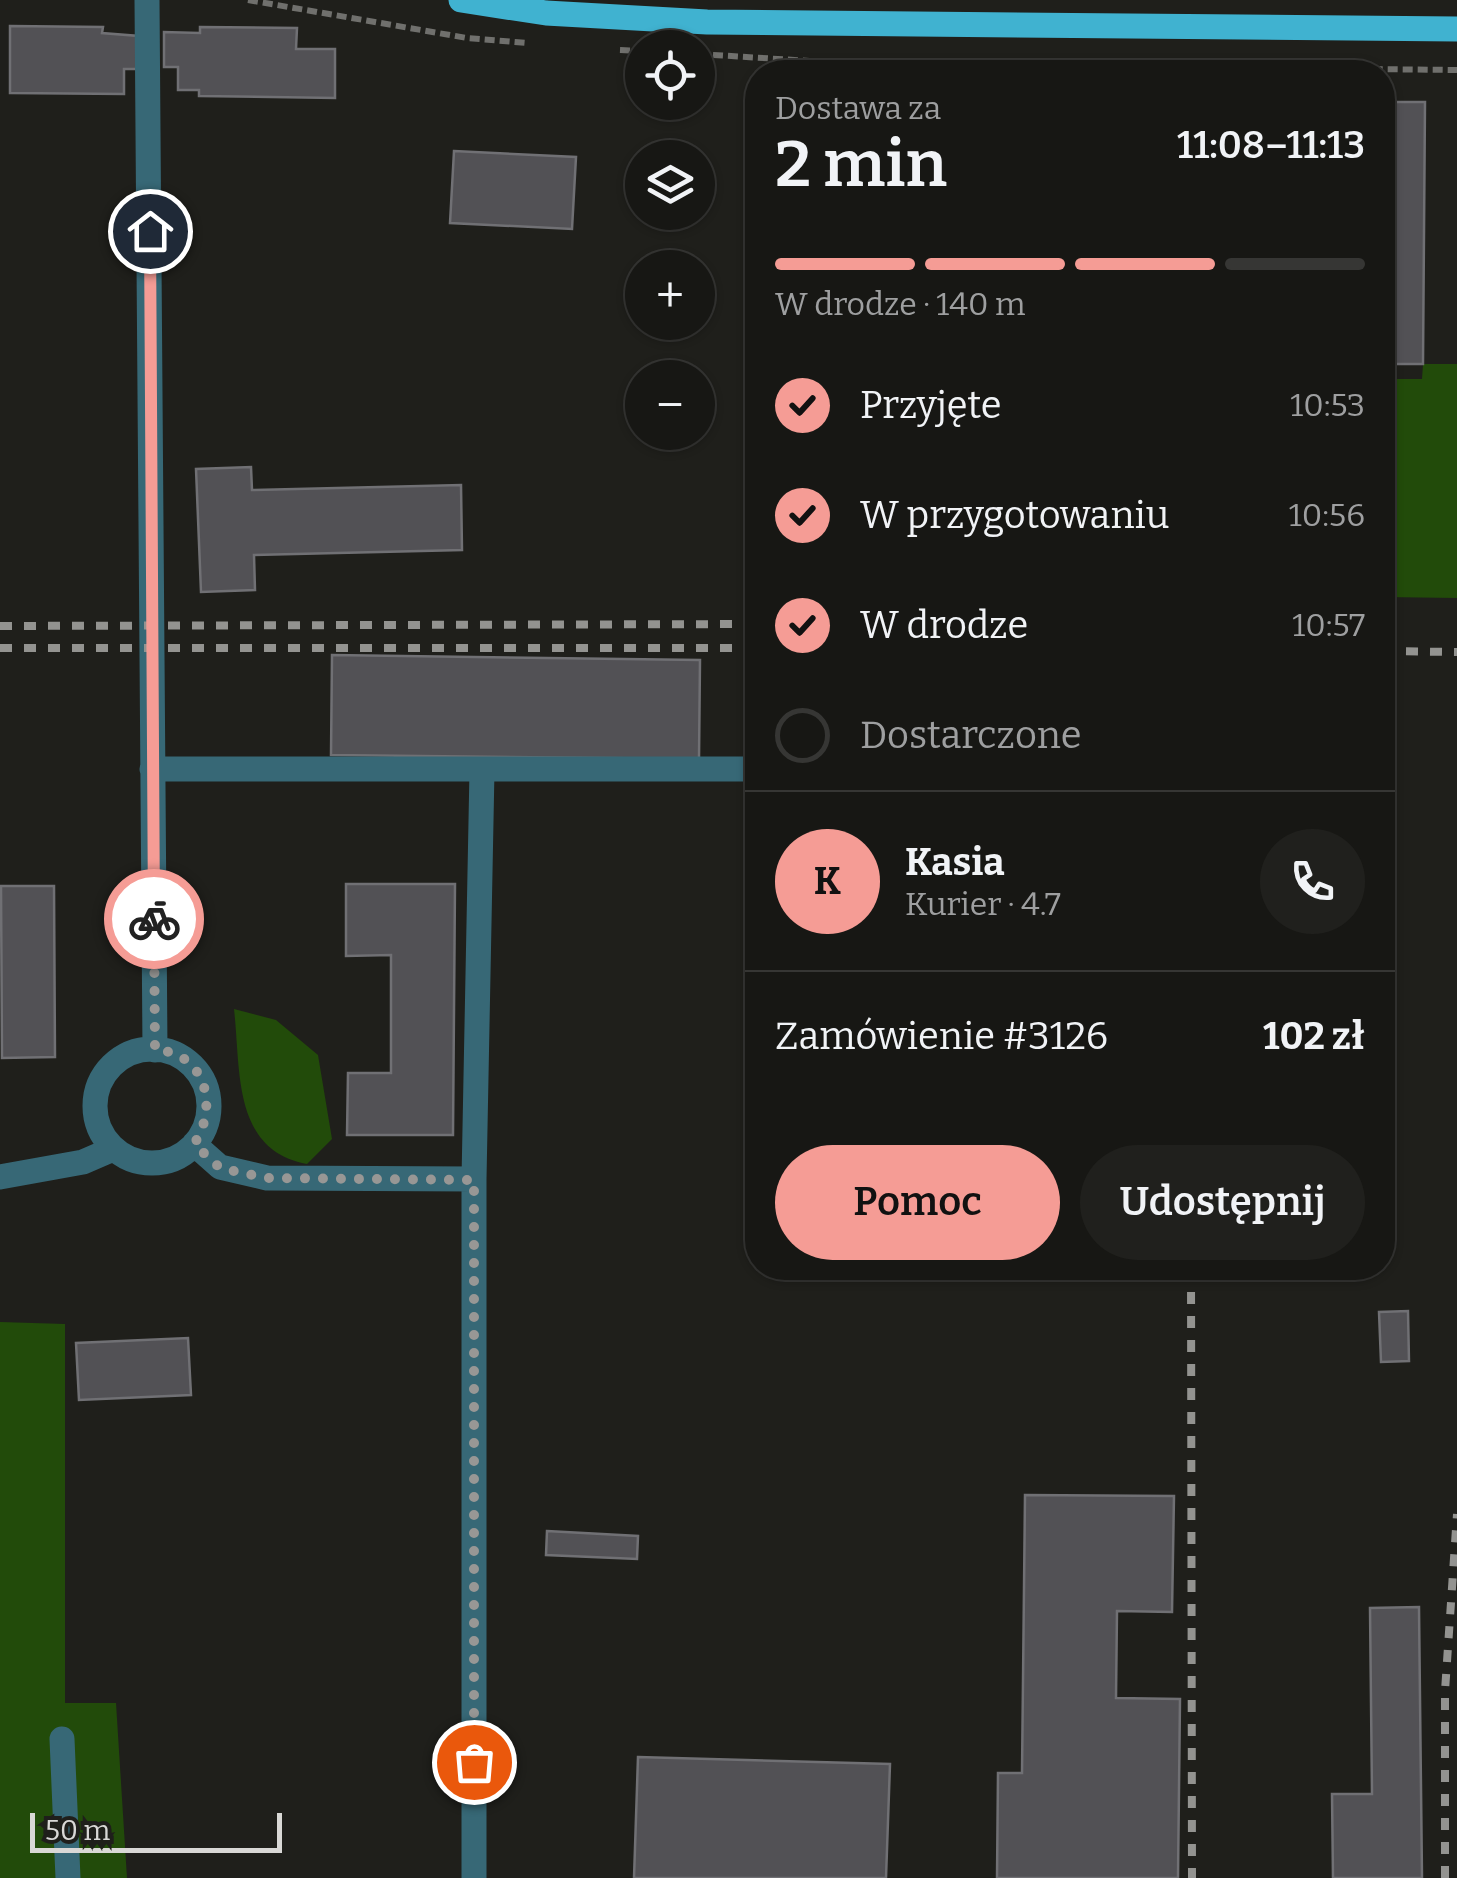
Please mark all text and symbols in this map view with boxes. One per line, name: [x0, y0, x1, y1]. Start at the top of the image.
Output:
map controls: [625, 30, 715, 450]
button: locate: [625, 30, 715, 120]
text: Dostawa za: [775, 89, 941, 127]
text: 11:08–11:13: [1177, 122, 1365, 168]
text: 2 min: [775, 125, 947, 203]
button: layers: [625, 140, 715, 230]
pin: [108, 189, 193, 274]
icon: home: [123, 204, 178, 259]
button: +: [625, 250, 715, 340]
text: W drodze · 140 m: [775, 285, 1026, 323]
button: −: [625, 360, 715, 450]
icon: check: [775, 378, 830, 433]
text: Przyjęte: [860, 382, 1002, 428]
text: 10:53: [1290, 386, 1365, 424]
icon: check: [775, 488, 830, 543]
text: W przygotowaniu: [860, 492, 1169, 538]
text: 10:56: [1289, 496, 1365, 534]
icon: check: [775, 598, 830, 653]
text: W drodze: [860, 602, 1028, 648]
text: 10:57: [1292, 606, 1365, 644]
text: Dostarczone: [860, 712, 1082, 758]
button: phone: [1260, 829, 1365, 934]
text: Kasia: [905, 839, 1004, 885]
text: K: [814, 858, 841, 904]
courier: [104, 869, 204, 969]
text: Kurier · 4.7: [905, 885, 1061, 923]
icon: bike: [127, 892, 182, 947]
text: Zamówienie #3126: [775, 1013, 1108, 1059]
text: 102 zł: [1263, 1013, 1365, 1059]
button: Pomoc: [775, 1145, 1060, 1260]
button: Udostępnij: [1080, 1145, 1365, 1260]
pin: [432, 1720, 517, 1805]
icon: bag: [447, 1735, 502, 1790]
scale bar: [30, 1808, 282, 1852]
text: 50 m: [45, 1814, 110, 1847]

